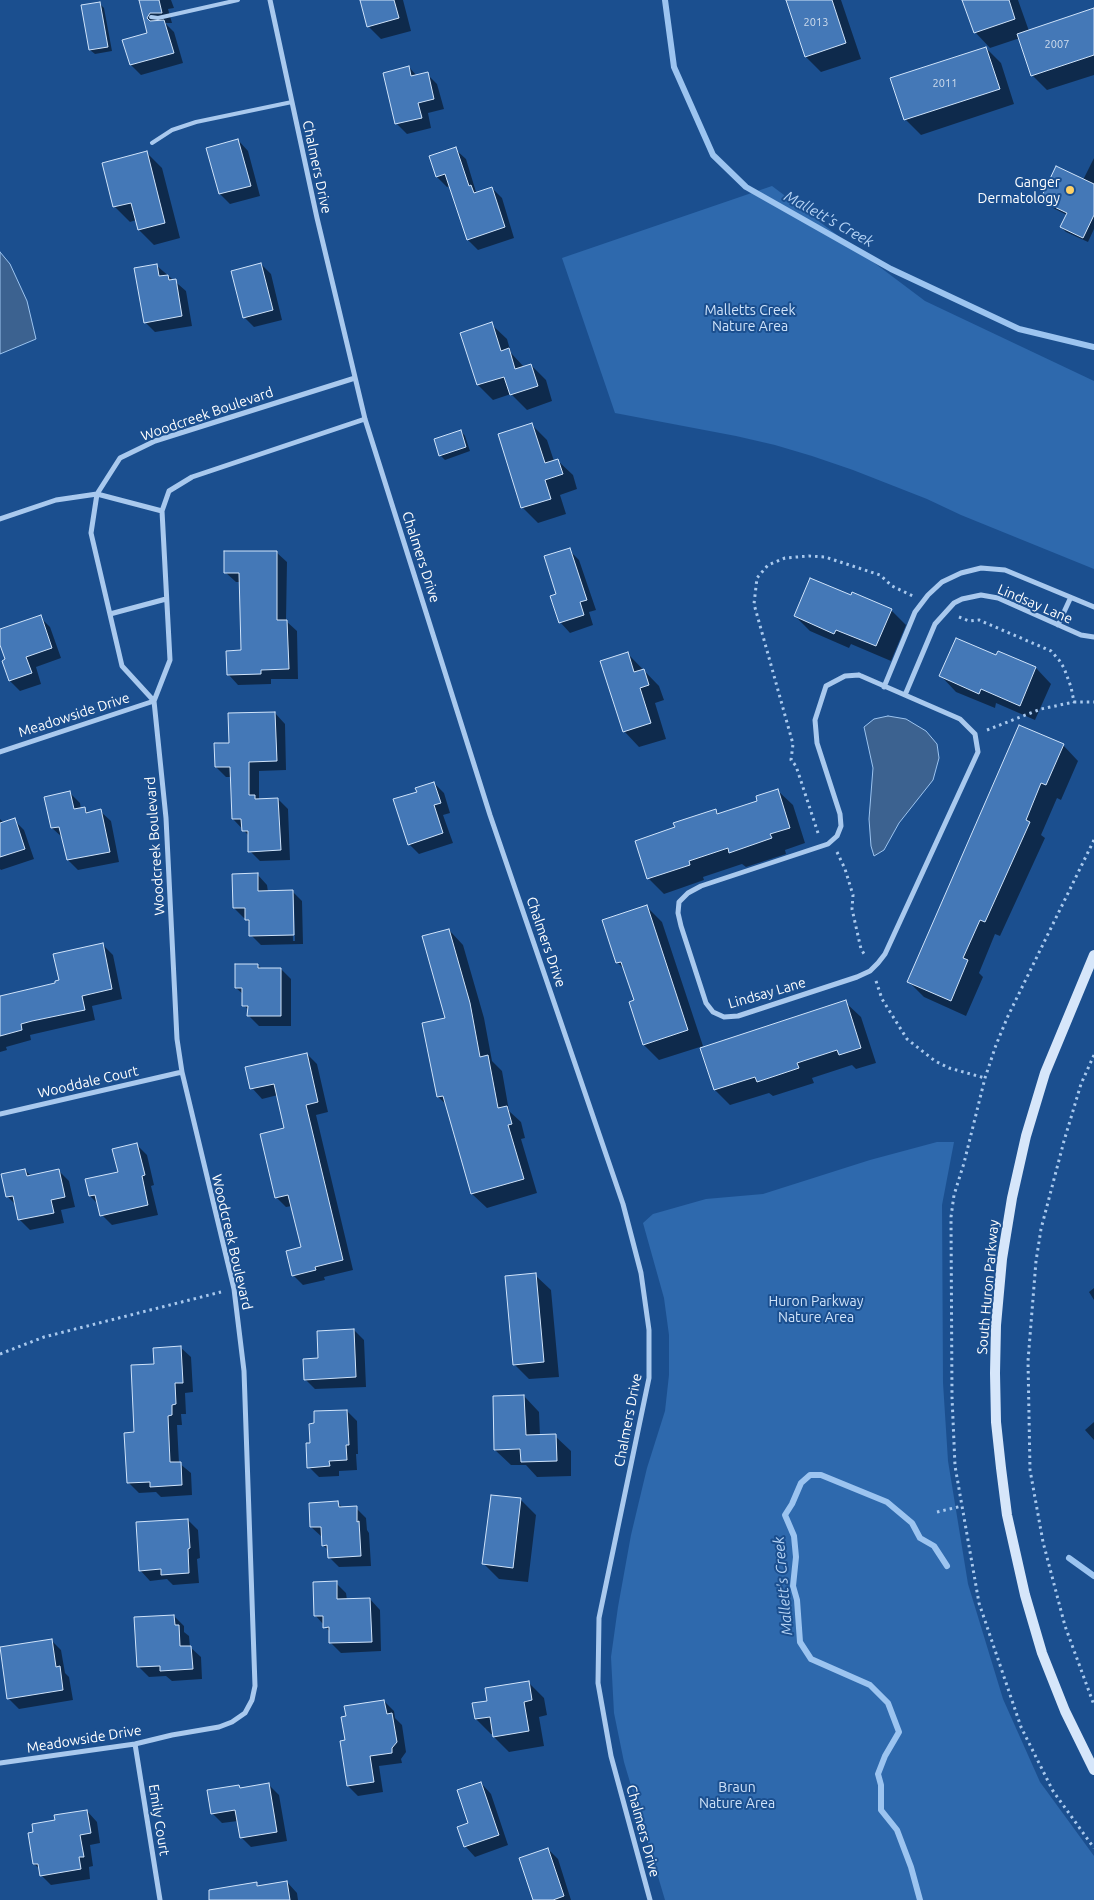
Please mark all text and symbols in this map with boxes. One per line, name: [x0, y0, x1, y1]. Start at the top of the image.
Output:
house number: 2013: [804, 15, 828, 29]
house number: 2007: [1045, 37, 1069, 51]
house number: 2011: [933, 76, 957, 90]
street label: Chalmers Drive: [299, 119, 335, 215]
place label: Ganger Dermatology: [978, 174, 1060, 206]
marker: Ganger Dermatology: [1064, 184, 1076, 196]
water label: Mallett's Creek: [781, 187, 877, 251]
park label: Malletts Creek Nature Area: [704, 302, 796, 334]
street label: Woodcreek Boulevard: [139, 383, 275, 445]
street label: Chalmers Drive: [398, 509, 444, 605]
street label: Lindsay Lane: [995, 581, 1075, 627]
street label: Meadowside Drive: [16, 689, 132, 741]
street label: Woodcreek Boulevard: [142, 776, 168, 916]
street label: Chalmers Drive: [523, 894, 569, 990]
street label: Lindsay Lane: [726, 974, 808, 1012]
street label: Wooddale Court: [36, 1062, 140, 1102]
street label: Woodcreek Boulevard: [208, 1172, 256, 1312]
street label: South Huron Parkway: [974, 1219, 1002, 1355]
park label: Huron Parkway Nature Area: [768, 1293, 864, 1325]
street label: Chalmers Drive: [611, 1372, 645, 1468]
water label: Mallett's Creek: [770, 1536, 796, 1636]
street label: Meadowside Drive: [25, 1722, 143, 1756]
park label: Braun Nature Area: [699, 1779, 775, 1811]
street label: Emily Court: [145, 1783, 173, 1857]
street label: Chalmers Drive: [623, 1783, 663, 1879]

